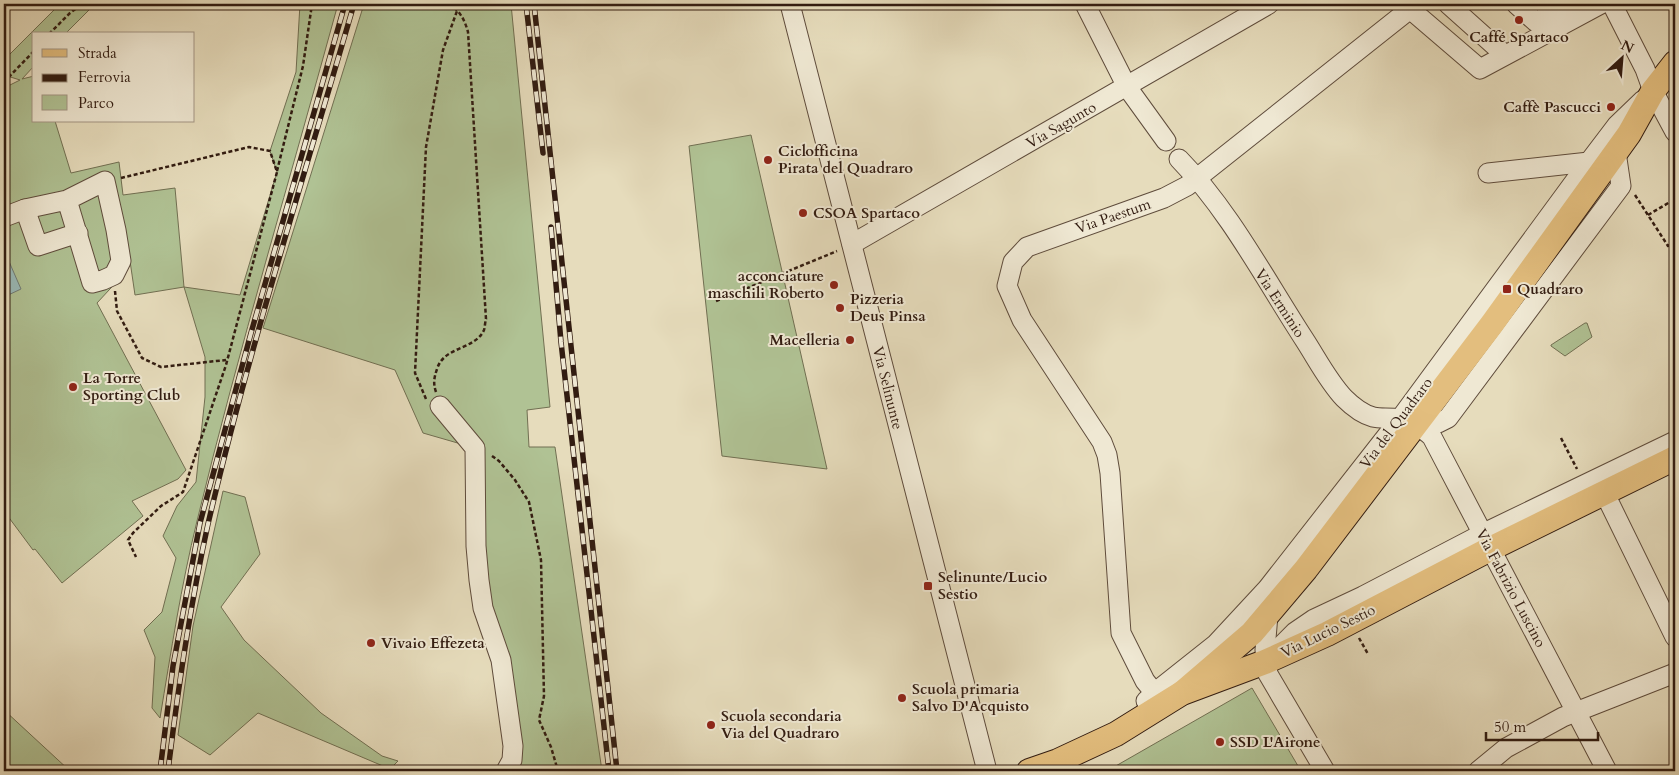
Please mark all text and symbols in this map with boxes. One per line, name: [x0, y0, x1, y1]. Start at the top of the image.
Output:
marker: Caffé Spartaco: [1513, 14, 1525, 26]
place label: Caffé Spartaco: [1469, 27, 1569, 47]
legend: [32, 32, 195, 122]
north arrow: [1596, 32, 1646, 82]
text: N: [1618, 36, 1637, 58]
text: Strada: [78, 43, 117, 63]
text: Ferrovia: [78, 67, 131, 87]
text: Parco: [78, 93, 114, 113]
street label: Via Sagunto: [1022, 97, 1100, 153]
place label: Caffè Pascucci: [1503, 97, 1601, 117]
marker: Caffè Pascucci: [1605, 101, 1617, 113]
place label: Ciclofficina Pirata del Quadraro: [778, 141, 913, 178]
marker: Ciclofficina Pirata del Quadraro: [762, 154, 774, 166]
street label: Via Paestum: [1073, 194, 1154, 238]
place label: CSOA Spartaco: [813, 203, 920, 223]
marker: CSOA Spartaco: [797, 207, 809, 219]
street label: Via Erminio: [1250, 265, 1310, 341]
place label: acconciature maschili Roberto: [708, 266, 824, 303]
marker: acconciature maschili Roberto: [828, 279, 840, 291]
place label: Quadraro: [1517, 279, 1583, 299]
marker: Quadraro: [1501, 283, 1513, 295]
place label: Pizzeria Deus Pinsa: [850, 289, 926, 326]
marker: Pizzeria Deus Pinsa: [834, 302, 846, 314]
place label: Macelleria: [770, 330, 841, 350]
marker: Macelleria: [844, 334, 856, 346]
street label: Via Selinunte: [868, 344, 908, 432]
place label: La Torre Sporting Club: [83, 368, 180, 405]
street label: Via del Quadraro: [1355, 373, 1437, 473]
marker: La Torre Sporting Club: [67, 381, 79, 393]
street label: Via Fabrizio Luscino: [1471, 525, 1551, 651]
place label: Selinunte/Lucio Sestio: [938, 567, 1047, 604]
marker: Selinunte/Lucio Sestio: [922, 580, 934, 592]
street label: Via Lucio Sestio: [1277, 600, 1379, 662]
place label: Vivaio Effezeta: [381, 633, 485, 653]
marker: Vivaio Effezeta: [365, 637, 377, 649]
place label: Scuola primaria Salvo D'Acquisto: [912, 679, 1029, 716]
marker: Scuola primaria Salvo D'Acquisto: [896, 692, 908, 704]
place label: Scuola secondaria Via del Quadraro: [721, 706, 842, 743]
scale bar: [1486, 710, 1599, 742]
text: 50 m: [1494, 717, 1526, 737]
marker: Scuola secondaria Via del Quadraro: [705, 719, 717, 731]
place label: SSD L'Airone: [1230, 732, 1320, 752]
marker: SSD L'Airone: [1214, 736, 1226, 748]

